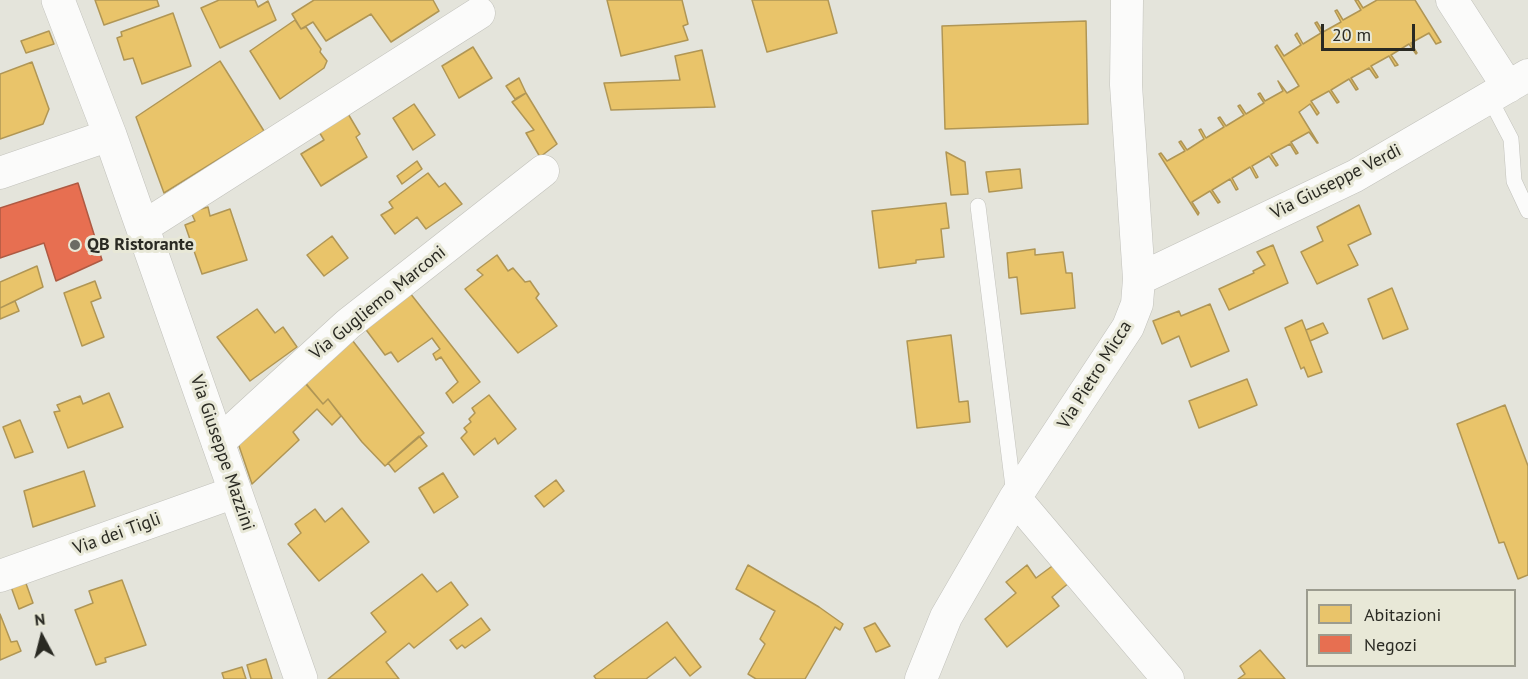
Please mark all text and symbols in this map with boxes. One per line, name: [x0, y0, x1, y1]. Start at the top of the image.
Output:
scale bar: [1324, 12, 1418, 50]
text: 20 m: [1332, 23, 1371, 46]
street label: Via Giuseppe Verdi: [1267, 140, 1405, 224]
place label: QB Ristorante: [87, 234, 194, 256]
marker: QB Ristorante: [68, 238, 82, 252]
street label: Via Gugliemo Marconi: [306, 242, 450, 364]
street label: Via Pietro Micca: [1053, 317, 1137, 433]
street label: Via Giuseppe Mazzini: [185, 372, 259, 534]
street label: Via dei Tigli: [70, 508, 164, 560]
legend: [1306, 589, 1516, 667]
text: Abitazioni: [1364, 603, 1441, 626]
north arrow: [12, 607, 72, 667]
text: N: [33, 609, 46, 630]
text: Negozi: [1364, 633, 1417, 656]

